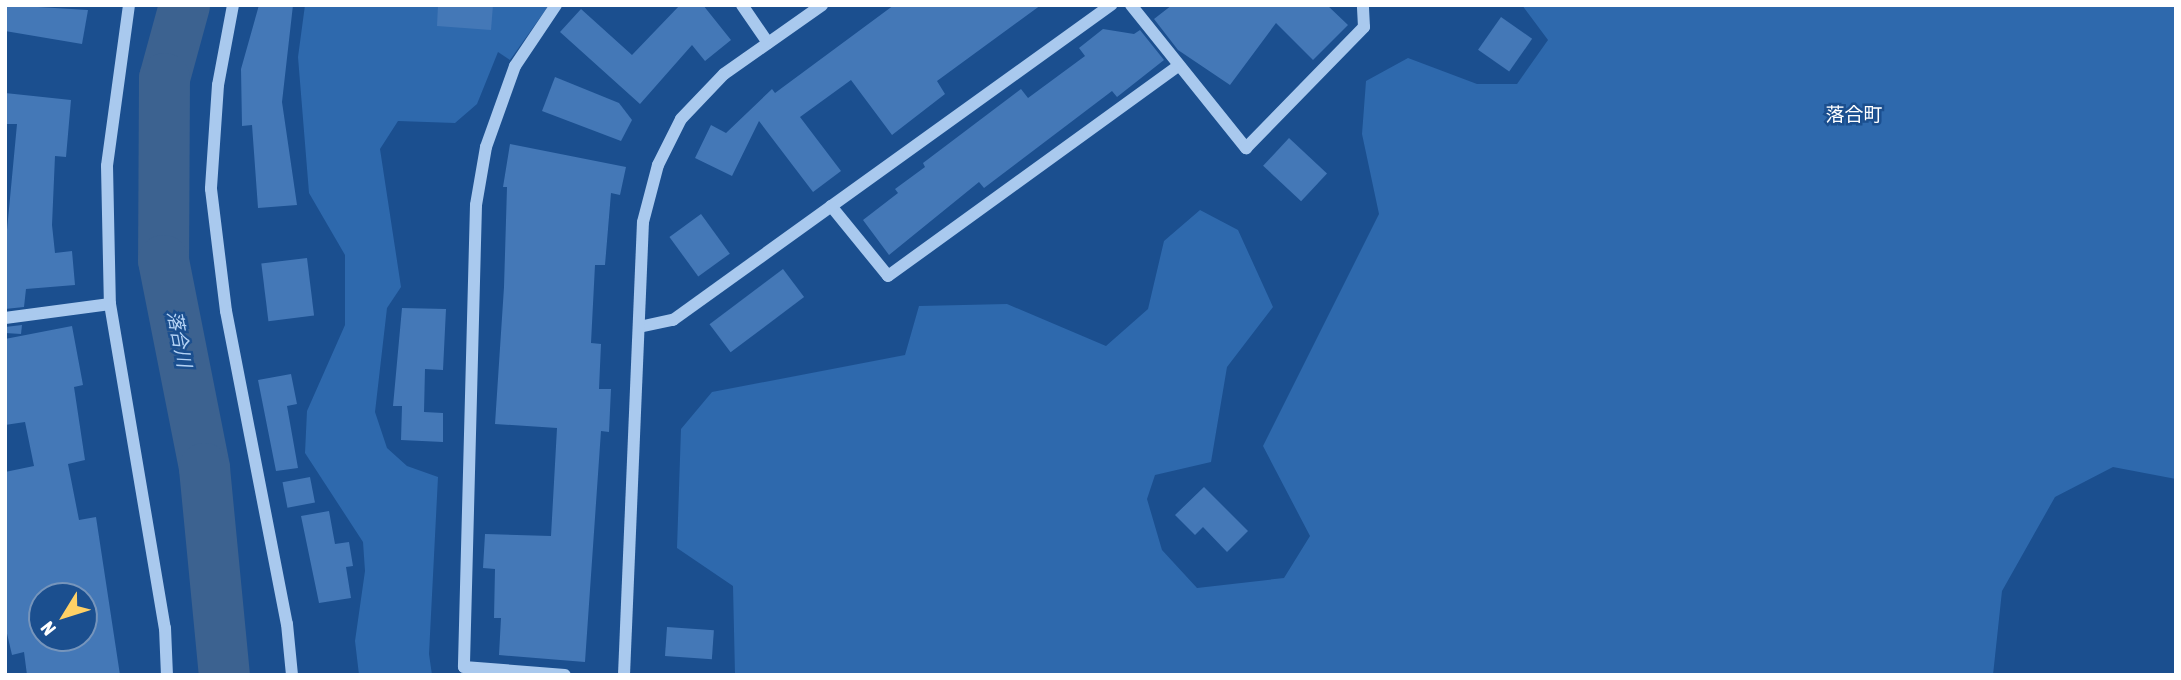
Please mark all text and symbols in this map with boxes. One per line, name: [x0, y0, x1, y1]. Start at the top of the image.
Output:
district label: 落合町: [1826, 104, 1882, 126]
water label: 落合川: [162, 309, 196, 369]
north arrow: [28, 582, 98, 652]
text: N: [36, 618, 60, 640]

